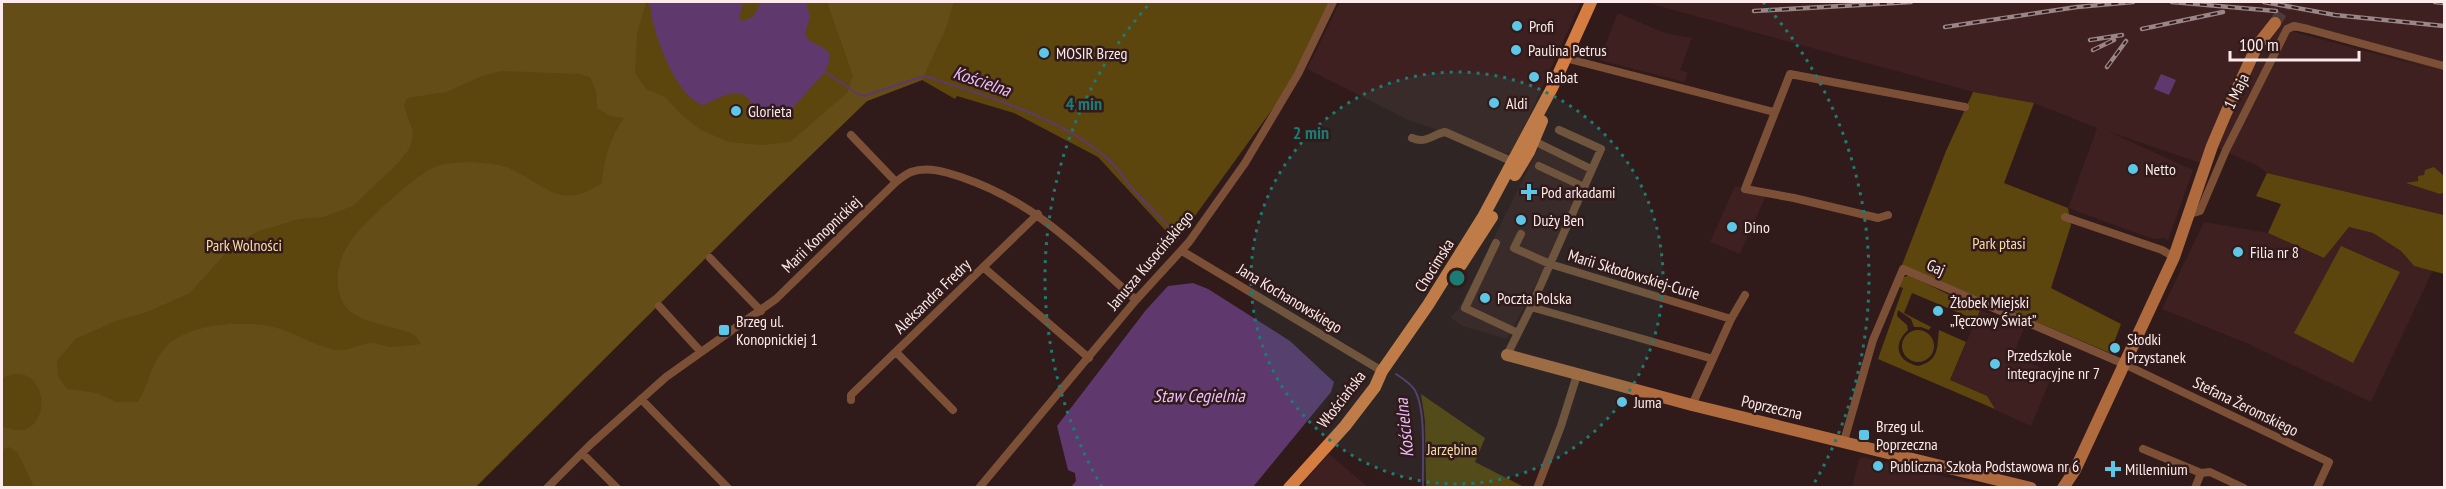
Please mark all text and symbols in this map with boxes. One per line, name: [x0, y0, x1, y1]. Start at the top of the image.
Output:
place label: Profi: [1529, 16, 1554, 36]
marker: Profi: [1510, 19, 1524, 33]
scale bar: [2230, 24, 2359, 62]
text: 100 m: [2239, 33, 2279, 56]
place label: Paulina Petrus: [1528, 40, 1607, 60]
place label: MOSIR Brzeg: [1056, 43, 1128, 63]
marker: Paulina Petrus: [1509, 43, 1523, 57]
marker: MOSIR Brzeg: [1037, 46, 1051, 60]
water label: Kościelna: [950, 61, 1014, 102]
place label: Rabat: [1546, 67, 1578, 87]
marker: Rabat: [1527, 70, 1541, 84]
street label: 1 Maja: [2219, 70, 2253, 112]
text: 4 min: [1066, 92, 1102, 115]
place label: Aldi: [1506, 93, 1528, 113]
marker: Aldi: [1487, 96, 1501, 110]
place label: Glorieta: [748, 101, 792, 121]
marker: Glorieta: [729, 104, 743, 118]
text: 2 min: [1293, 121, 1329, 144]
place label: Netto: [2145, 159, 2176, 179]
marker: Netto: [2126, 162, 2140, 176]
place label: Pod arkadami: [1541, 182, 1616, 202]
marker: Pod arkadami: [1522, 185, 1536, 199]
street label: Marii Konopnickiej: [777, 191, 865, 277]
street label: Janusza Kusocińskiego: [1102, 206, 1197, 315]
place label: Duży Ben: [1533, 210, 1584, 230]
marker: Duży Ben: [1514, 213, 1528, 227]
place label: Dino: [1744, 217, 1770, 237]
marker: Dino: [1725, 220, 1739, 234]
park label: Park ptasi: [1972, 233, 2026, 253]
park label: Park Wolności: [206, 235, 282, 255]
street label: Chocimska: [1410, 235, 1458, 295]
place label: Filia nr 8: [2250, 242, 2299, 262]
street label: Marii Skłodowskiej-Curie: [1566, 244, 1702, 304]
marker: Filia nr 8: [2231, 245, 2245, 259]
street label: Aleksandra Fredry: [889, 254, 975, 338]
street label: Gaj: [1924, 254, 1948, 280]
street label: Jana Kochanowskiego: [1233, 258, 1346, 337]
centre of rings: [1447, 268, 1467, 288]
place label: Poczta Polska: [1497, 288, 1572, 308]
marker: Poczta Polska: [1478, 291, 1492, 305]
place label: Żłobek Miejski „Tęczowy Świat”: [1950, 292, 2037, 330]
marker: Żłobek Miejski „Tęczowy Świat”: [1931, 304, 1945, 318]
place label: Brzeg ul. Konopnickiej 1: [736, 311, 818, 349]
marker: Brzeg ul. Konopnickiej 1: [717, 323, 731, 337]
place label: Słodki Przystanek: [2127, 329, 2187, 367]
marker: Słodki Przystanek: [2108, 341, 2122, 355]
place label: Przedszkole integracyjne nr 7: [2007, 345, 2100, 383]
marker: Przedszkole integracyjne nr 7: [1988, 357, 2002, 371]
street label: Włościańska: [1312, 366, 1370, 432]
street label: Stefana Żeromskiego: [2190, 372, 2302, 440]
water label: Staw Cegielnia: [1153, 384, 1245, 407]
street label: Poprzeczna: [1740, 390, 1804, 424]
place label: Juma: [1633, 392, 1662, 412]
marker: Juma: [1615, 395, 1629, 409]
water label: Kościelna: [1389, 397, 1419, 459]
place label: Brzeg ul. Poprzeczna: [1876, 416, 1938, 454]
marker: Brzeg ul. Poprzeczna: [1857, 428, 1871, 442]
park label: Jarzębina: [1426, 439, 1477, 459]
place label: Publiczna Szkoła Podstawowa nr 6: [1890, 456, 2079, 476]
marker: Publiczna Szkoła Podstawowa nr 6: [1871, 459, 1885, 473]
place label: Millennium: [2125, 459, 2188, 479]
marker: Millennium: [2106, 462, 2120, 476]

